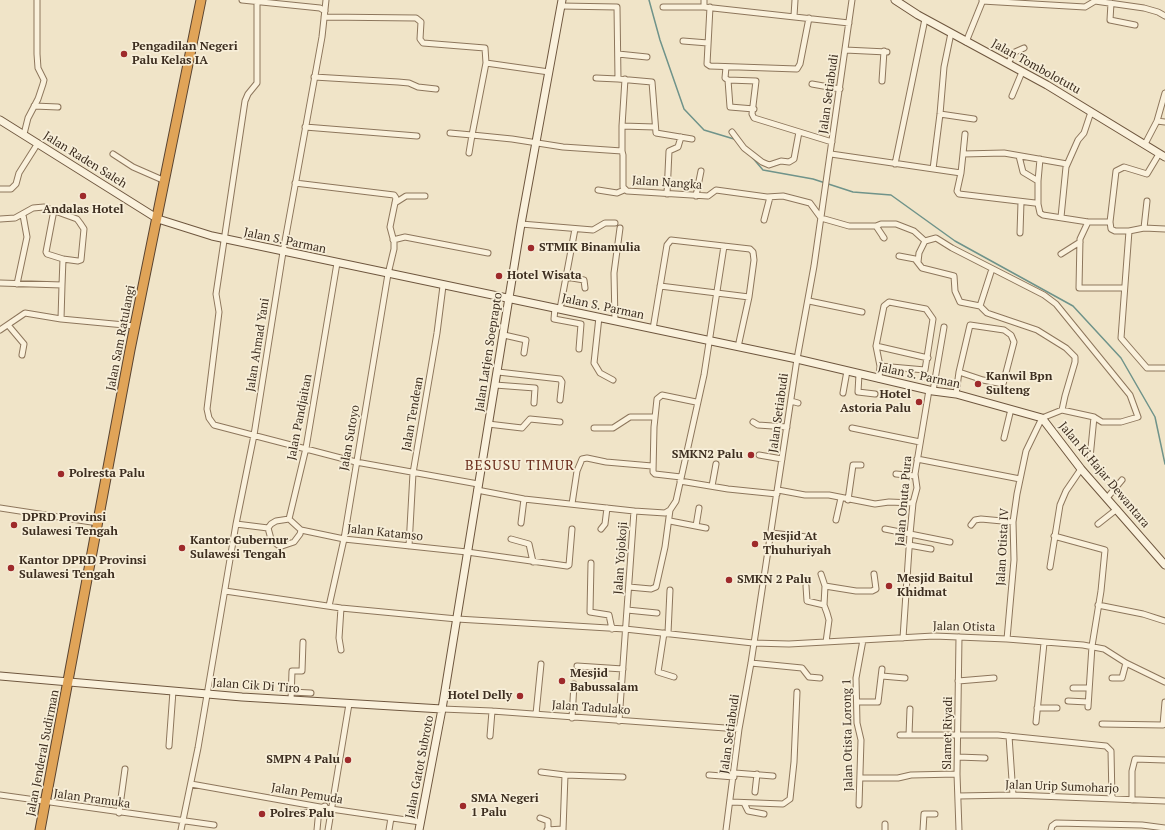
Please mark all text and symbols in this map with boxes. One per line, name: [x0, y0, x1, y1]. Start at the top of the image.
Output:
street label: Jalan Tombolotutu: [989, 37, 1083, 97]
place label: Pengadilan Negeri Palu Kelas IA: [132, 40, 238, 68]
marker: Pengadilan Negeri Palu Kelas IA: [119, 49, 129, 59]
street label: Jalan Setiabudi: [816, 53, 842, 135]
street label: Jalan Raden Saleh: [41, 129, 129, 191]
street label: Jalan Nangka: [631, 173, 703, 193]
marker: Andalas Hotel: [78, 191, 88, 201]
place label: Andalas Hotel: [42, 203, 124, 217]
street label: Jalan S. Parman: [242, 225, 328, 257]
place label: STMIK Binamulia: [539, 241, 640, 255]
marker: STMIK Binamulia: [526, 243, 536, 253]
place label: Hotel Wisata: [507, 269, 582, 283]
marker: Hotel Wisata: [494, 271, 504, 281]
street label: Jalan Sam Ratulangi: [104, 284, 138, 392]
street label: Jalan Latjen Soeprapto: [472, 291, 506, 413]
street label: Jalan S. Parman: [560, 291, 646, 323]
street label: Jalan Ahmad Yani: [243, 297, 273, 393]
street label: Jalan S. Parman: [876, 360, 962, 392]
place label: Kanwil Bpn Sulteng: [986, 370, 1052, 398]
street label: Jalan Setiabudi: [766, 372, 792, 454]
street label: Jalan Pandjaitan: [285, 373, 315, 461]
street label: Jalan Tendean: [399, 376, 427, 452]
marker: Kanwil Bpn Sulteng: [973, 379, 983, 389]
place label: Hotel Astoria Palu: [840, 388, 911, 416]
marker: Hotel Astoria Palu: [914, 397, 924, 407]
street label: Jalan Sutoyo: [337, 404, 363, 472]
street label: Jalan Ki Hajar Dewantara: [1056, 419, 1152, 531]
place label: SMKN2 Palu: [672, 448, 743, 462]
marker: SMKN2 Palu: [746, 450, 756, 460]
street label: Jalan Onuta Pura: [893, 455, 915, 547]
district label: BESUSU TIMUR: [465, 458, 575, 474]
place label: Polresta Palu: [69, 467, 145, 481]
marker: Polresta Palu: [56, 469, 66, 479]
street label: Jalan Otista IV: [994, 508, 1012, 586]
place label: DPRD Provinsi Sulawesi Tengah: [22, 511, 118, 539]
marker: DPRD Provinsi Sulawesi Tengah: [9, 520, 19, 530]
street label: Jalan Yojokoji: [611, 521, 631, 595]
street label: Jalan Katamso: [346, 522, 424, 544]
place label: Mesjid At Thuhuriyah: [763, 530, 831, 558]
place label: Kantor Gubernur Sulawesi Tengah: [190, 534, 288, 562]
marker: Mesjid At Thuhuriyah: [750, 539, 760, 549]
marker: Kantor Gubernur Sulawesi Tengah: [177, 543, 187, 553]
place label: Kantor DPRD Provinsi Sulawesi Tengah: [19, 554, 147, 582]
marker: Kantor DPRD Provinsi Sulawesi Tengah: [6, 563, 16, 573]
place label: Mesjid Baitul Khidmat: [897, 572, 973, 600]
place label: SMKN 2 Palu: [737, 573, 811, 587]
marker: SMKN 2 Palu: [724, 575, 734, 585]
marker: Mesjid Baitul Khidmat: [884, 581, 894, 591]
street label: Jalan Otista: [933, 619, 995, 635]
place label: Mesjid Babussalam: [570, 667, 638, 695]
street label: Jalan Cik Di Tiro: [212, 676, 300, 696]
marker: Mesjid Babussalam: [557, 676, 567, 686]
street label: Jalan Otista Lorong 1: [840, 679, 856, 791]
street label: Jalan Jenderal Sudirman: [24, 688, 62, 818]
place label: Hotel Delly: [448, 689, 512, 703]
marker: Hotel Delly: [515, 691, 525, 701]
street label: Jalan Setiabudi: [717, 693, 743, 775]
street label: Slamet Riyadi: [940, 696, 956, 770]
street label: Jalan Tadulako: [551, 698, 631, 718]
street label: Jalan Gatot Subroto: [403, 714, 437, 820]
place label: SMPN 4 Palu: [266, 753, 340, 767]
marker: SMPN 4 Palu: [343, 755, 353, 765]
street label: Jalan Urip Sumoharjo: [1005, 778, 1119, 796]
street label: Jalan Pemuda: [270, 781, 344, 807]
street label: Jalan Pramuka: [53, 786, 131, 812]
place label: SMA Negeri 1 Palu: [471, 792, 539, 820]
marker: SMA Negeri 1 Palu: [458, 801, 468, 811]
place label: Polres Palu: [270, 807, 334, 821]
marker: Polres Palu: [257, 809, 267, 819]

